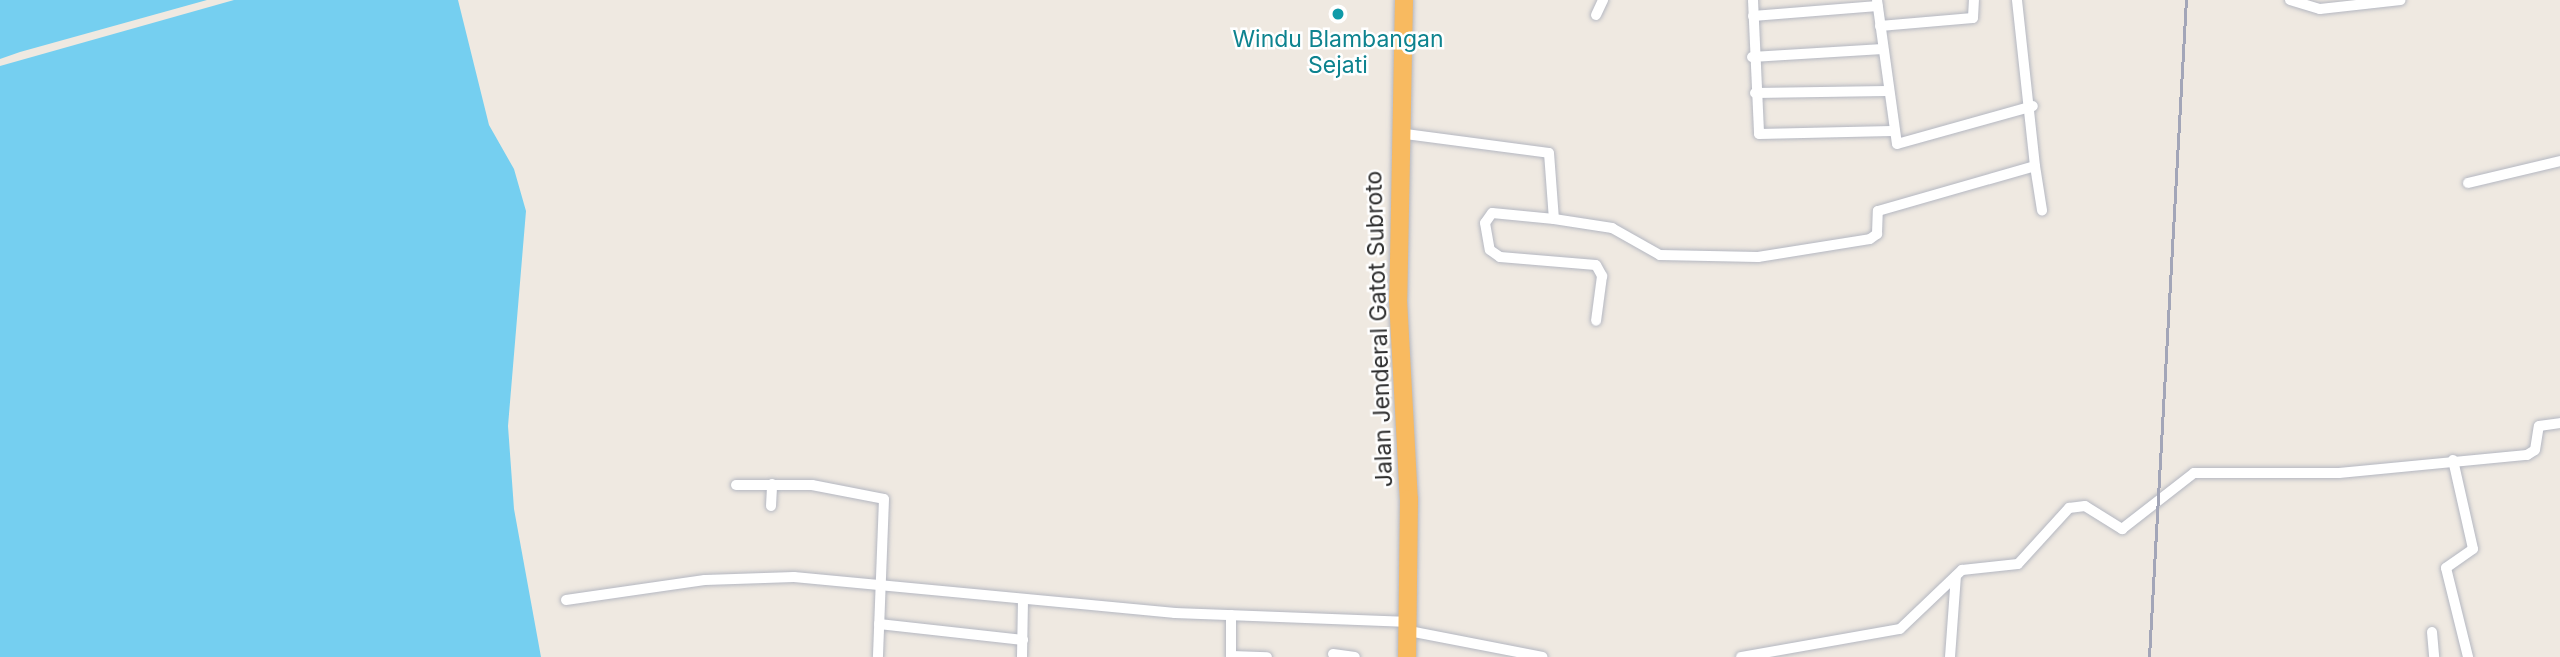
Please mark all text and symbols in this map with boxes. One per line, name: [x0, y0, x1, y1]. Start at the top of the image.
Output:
marker: Windu Blambangan Sejati: [1330, 6, 1346, 22]
place label: Windu Blambangan Sejati: [1232, 25, 1444, 79]
street label: Jalan Jenderal Gatot Subroto: [1360, 170, 1398, 488]

